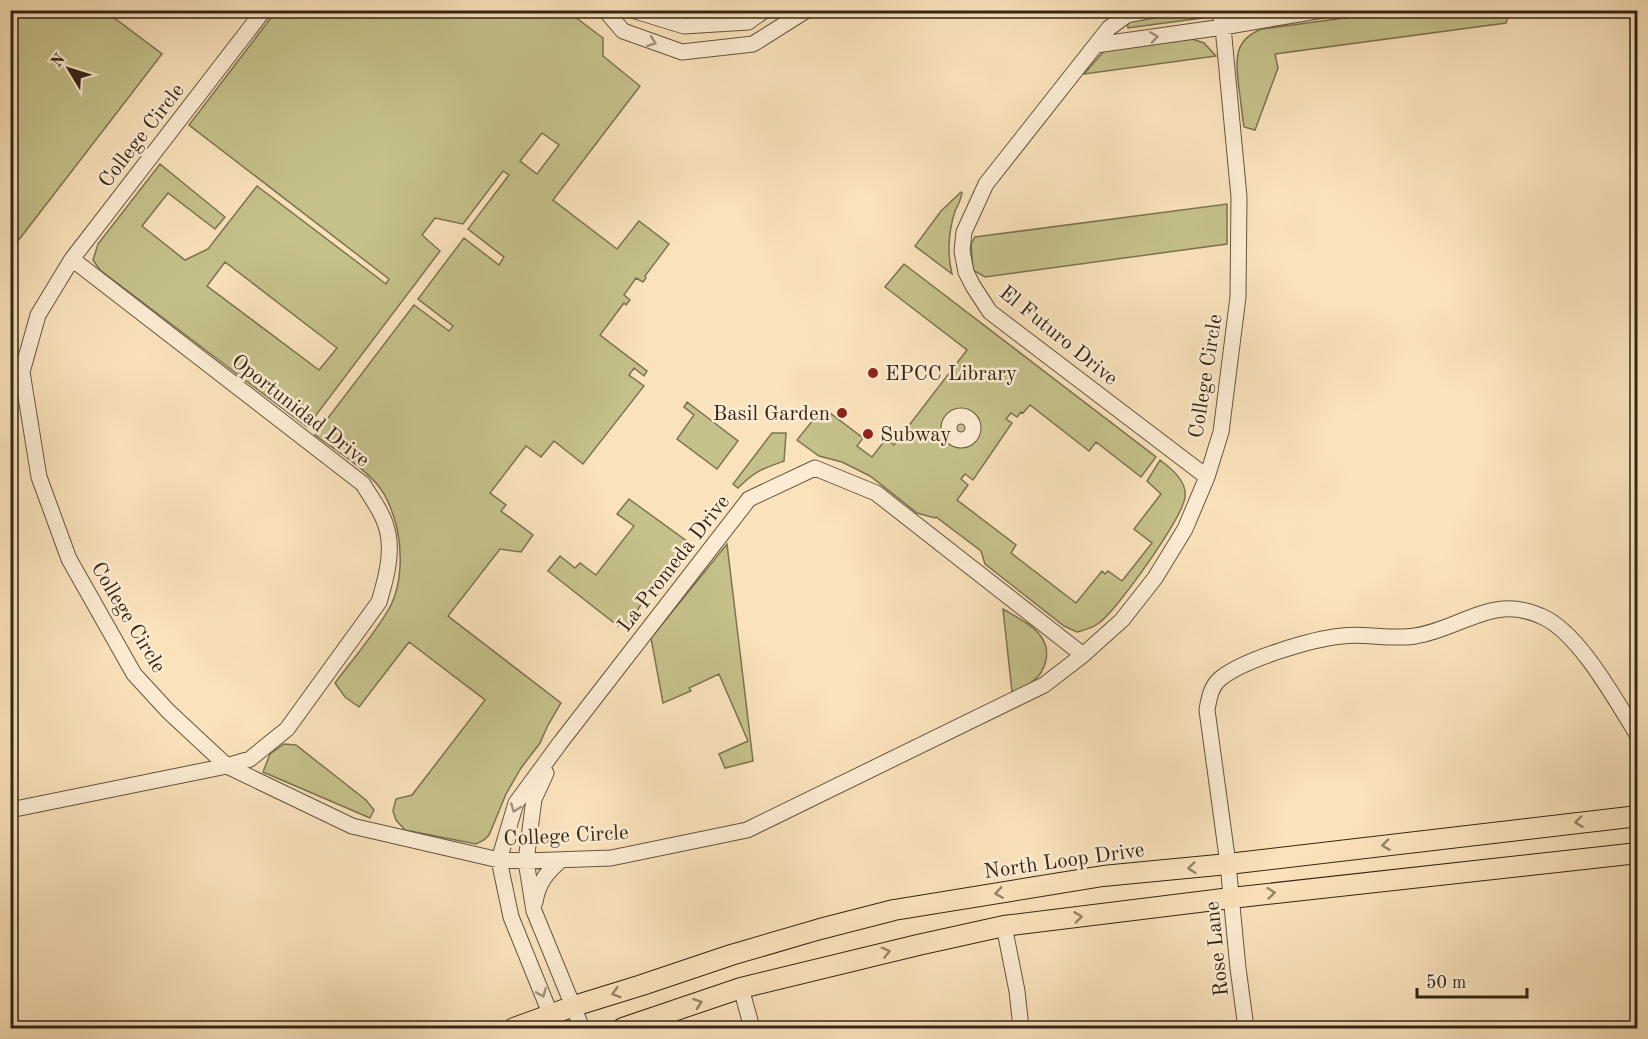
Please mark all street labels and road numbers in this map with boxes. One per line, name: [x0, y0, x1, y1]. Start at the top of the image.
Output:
street label: College Circle: [95, 80, 189, 192]
street label: El Futuro Drive: [995, 282, 1121, 390]
street label: College Circle: [1186, 313, 1227, 440]
street label: Oportunidad Drive: [227, 351, 373, 471]
street label: La Promeda Drive: [614, 491, 734, 636]
street label: College Circle: [86, 559, 169, 677]
street label: College Circle: [503, 823, 629, 850]
street label: North Loop Drive: [983, 840, 1146, 883]
street label: Rose Lane: [1202, 900, 1233, 997]

